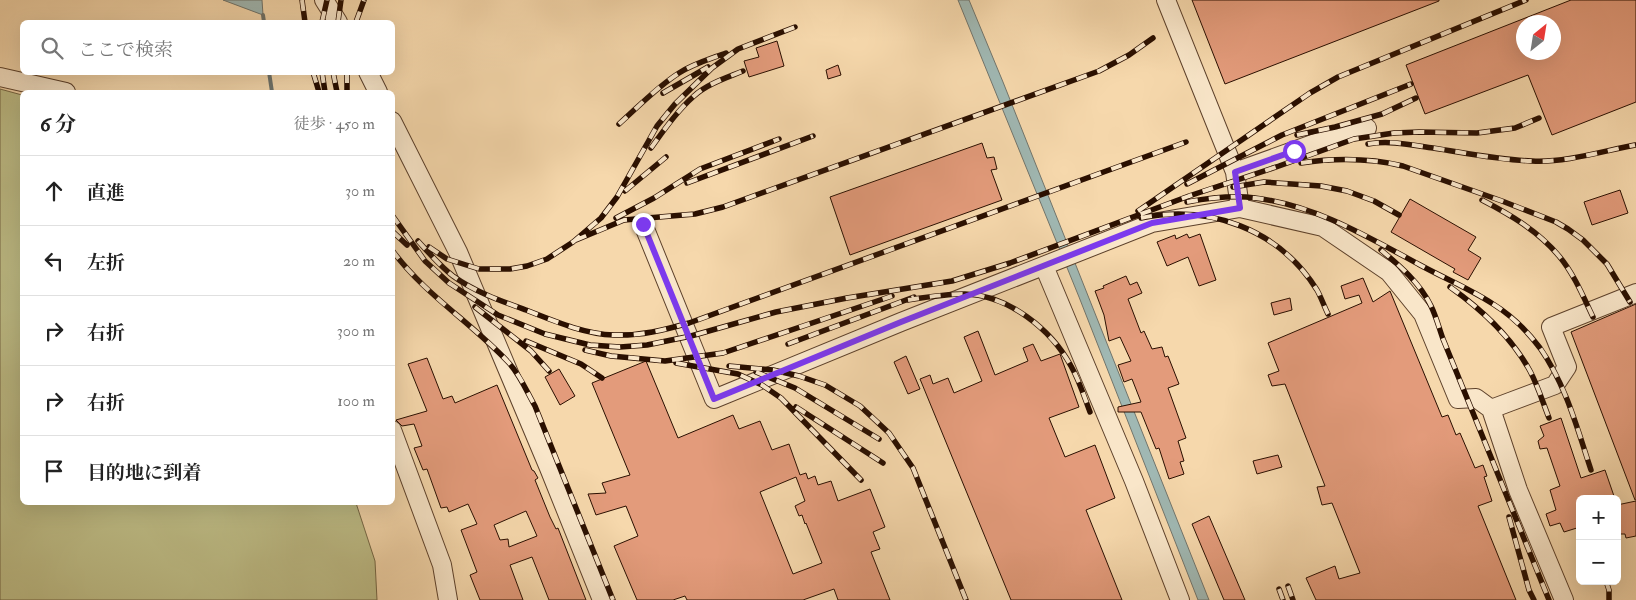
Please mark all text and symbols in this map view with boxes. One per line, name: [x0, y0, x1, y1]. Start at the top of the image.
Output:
north arrow: [1516, 15, 1561, 60]
search box: [20, 20, 395, 75]
icon: search: [38, 34, 66, 62]
text: ここで検索: [78, 38, 173, 62]
text: 6 分: [40, 111, 76, 138]
text: 徒歩 · 450 m: [294, 114, 375, 134]
route start: [1283, 140, 1306, 163]
icon: ahead: [40, 177, 68, 205]
text: 直進: [87, 181, 125, 205]
text: 30 m: [345, 181, 375, 201]
route end: [632, 213, 655, 236]
icon: left: [40, 247, 68, 275]
text: 左折: [87, 251, 125, 275]
text: 20 m: [343, 251, 375, 271]
icon: right: [40, 317, 68, 345]
text: 右折: [87, 321, 125, 345]
text: 300 m: [337, 321, 375, 341]
icon: right: [40, 387, 68, 415]
text: 右折: [87, 391, 125, 415]
text: 100 m: [337, 391, 375, 411]
icon: arrive: [40, 457, 68, 485]
text: 目的地に到着: [87, 461, 201, 485]
map controls: [1576, 495, 1621, 585]
button: +: [1576, 495, 1621, 540]
button: −: [1576, 540, 1621, 585]

